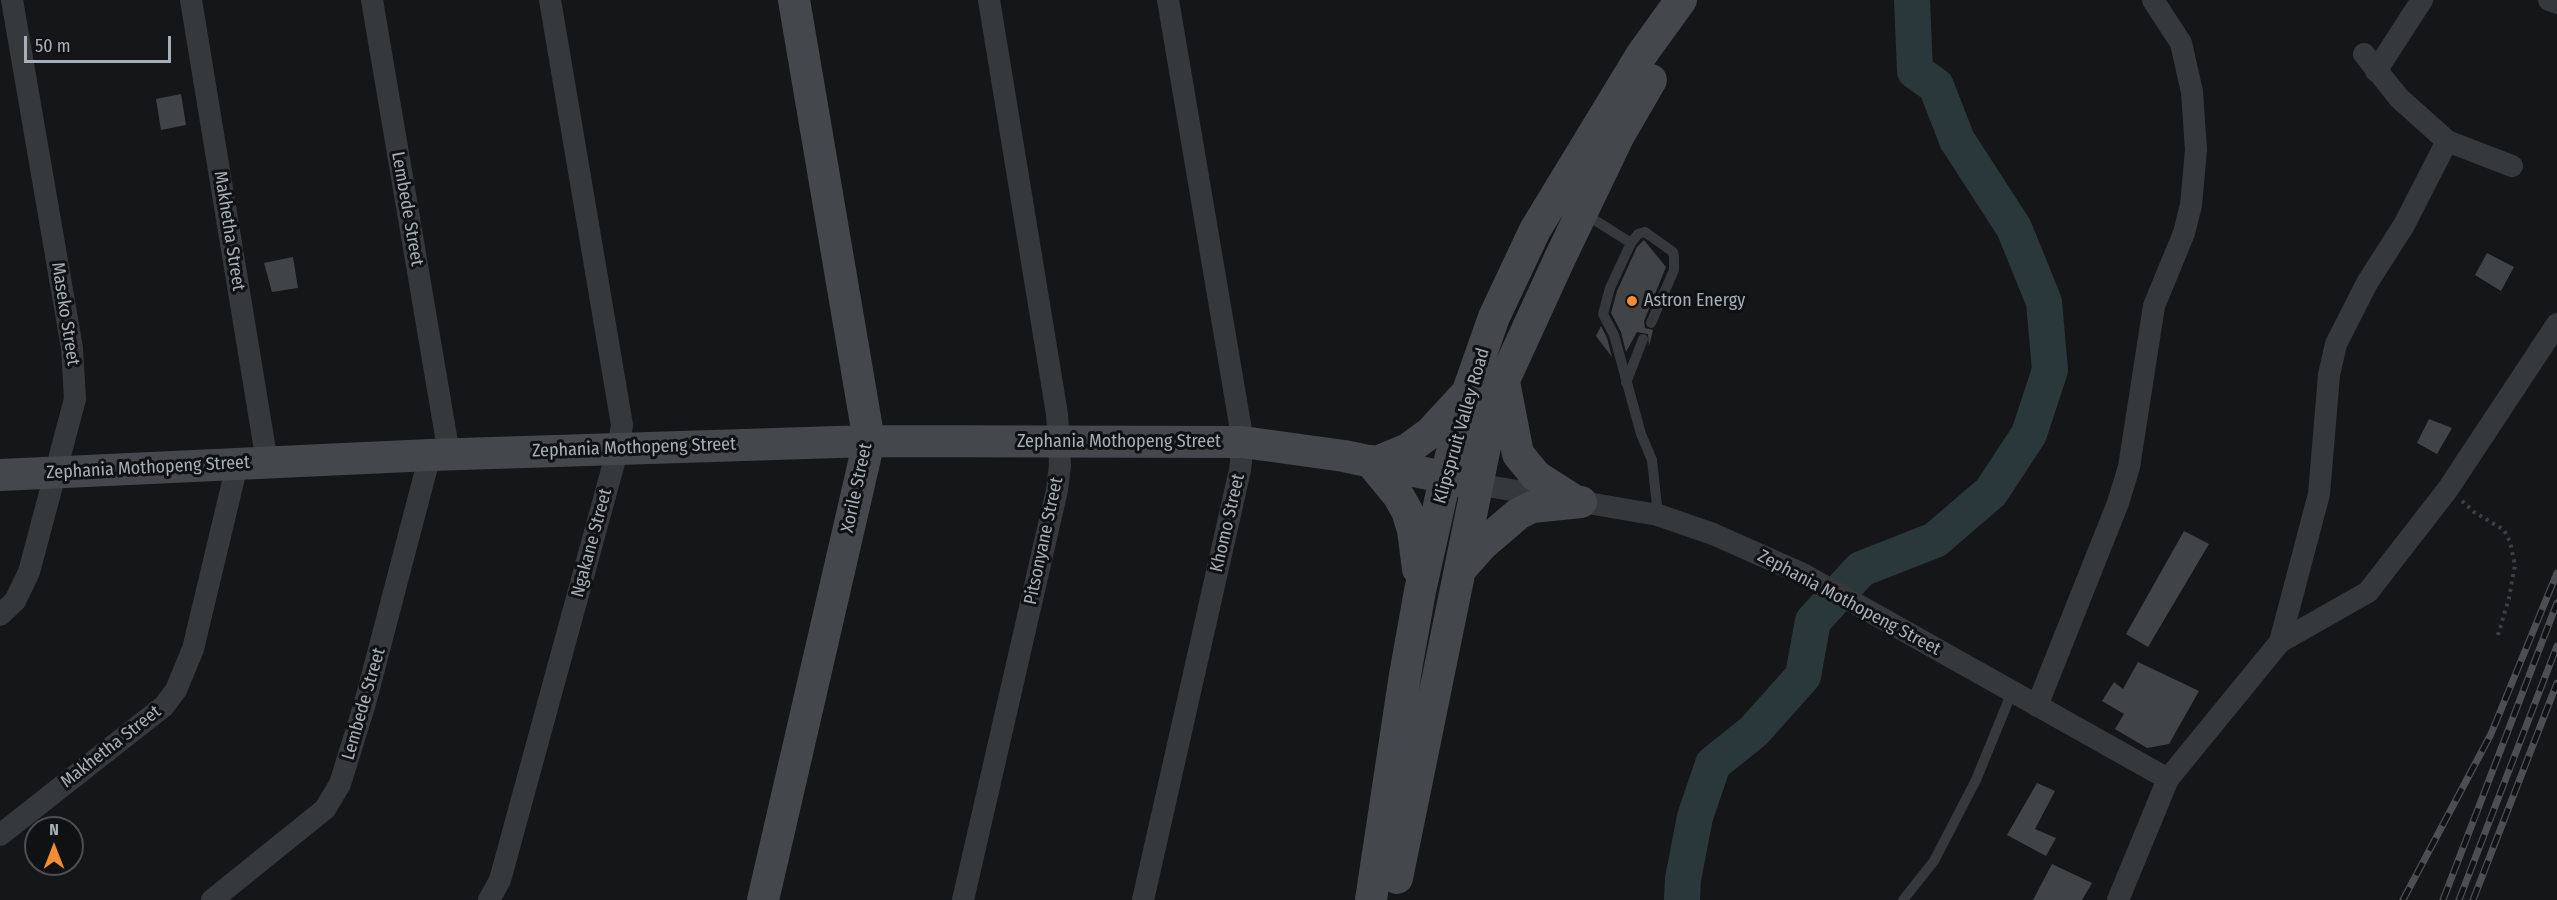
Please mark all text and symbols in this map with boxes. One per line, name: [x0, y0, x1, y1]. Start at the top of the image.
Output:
scale bar: [27, 24, 174, 62]
text: 50 m: [35, 35, 71, 57]
street label: Lembede Street: [386, 150, 428, 268]
street label: Makhetha Street: [209, 170, 249, 292]
street label: Maseko Street: [46, 261, 84, 367]
place label: Astron Energy: [1644, 290, 1745, 312]
marker: Astron Energy: [1625, 294, 1639, 308]
street label: Klipspruit Valley Road: [1429, 346, 1495, 506]
street label: Zephania Mothopeng Street: [1017, 431, 1221, 453]
street label: Zephania Mothopeng Street: [532, 434, 736, 462]
street label: Xorile Street: [837, 441, 877, 535]
street label: Zephania Mothopeng Street: [46, 452, 250, 484]
street label: Khomo Street: [1206, 472, 1250, 574]
street label: Pitsonyane Street: [1020, 475, 1068, 607]
street label: Ngakane Street: [567, 486, 617, 600]
street label: Zephania Mothopeng Street: [1754, 546, 1944, 660]
street label: Lembede Street: [338, 645, 390, 763]
street label: Makhetha Street: [57, 701, 165, 793]
north arrow: [24, 816, 84, 876]
text: N: [49, 820, 59, 839]

